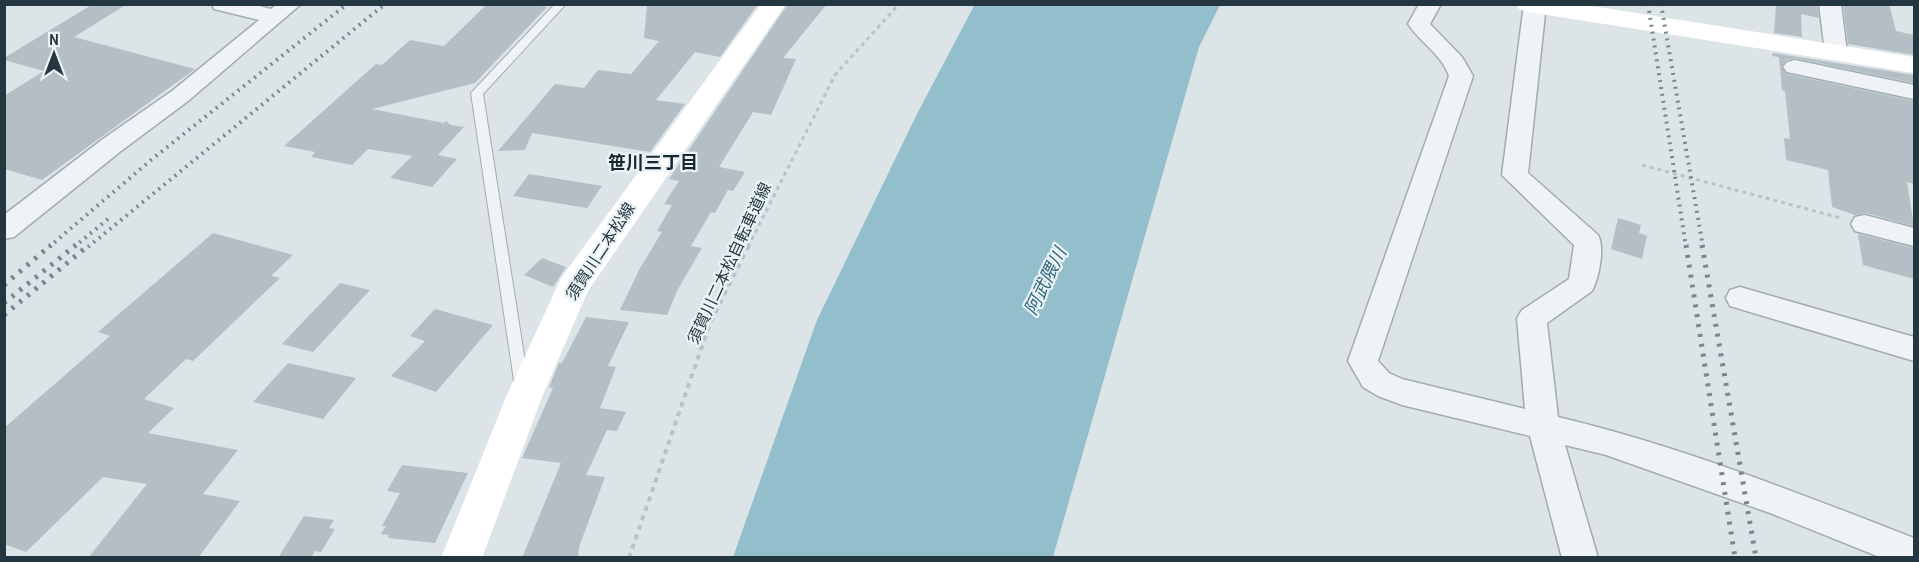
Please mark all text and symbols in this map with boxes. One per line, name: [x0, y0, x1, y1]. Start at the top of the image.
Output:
north arrow: [24, 24, 84, 84]
text: N: [49, 28, 59, 50]
district label: 笹川三丁目: [608, 150, 698, 175]
street label: 須賀川二本松自転車道線: [682, 179, 776, 347]
street label: 須賀川二本松線: [560, 198, 640, 304]
water label: 阿武隈川: [1018, 241, 1073, 319]

